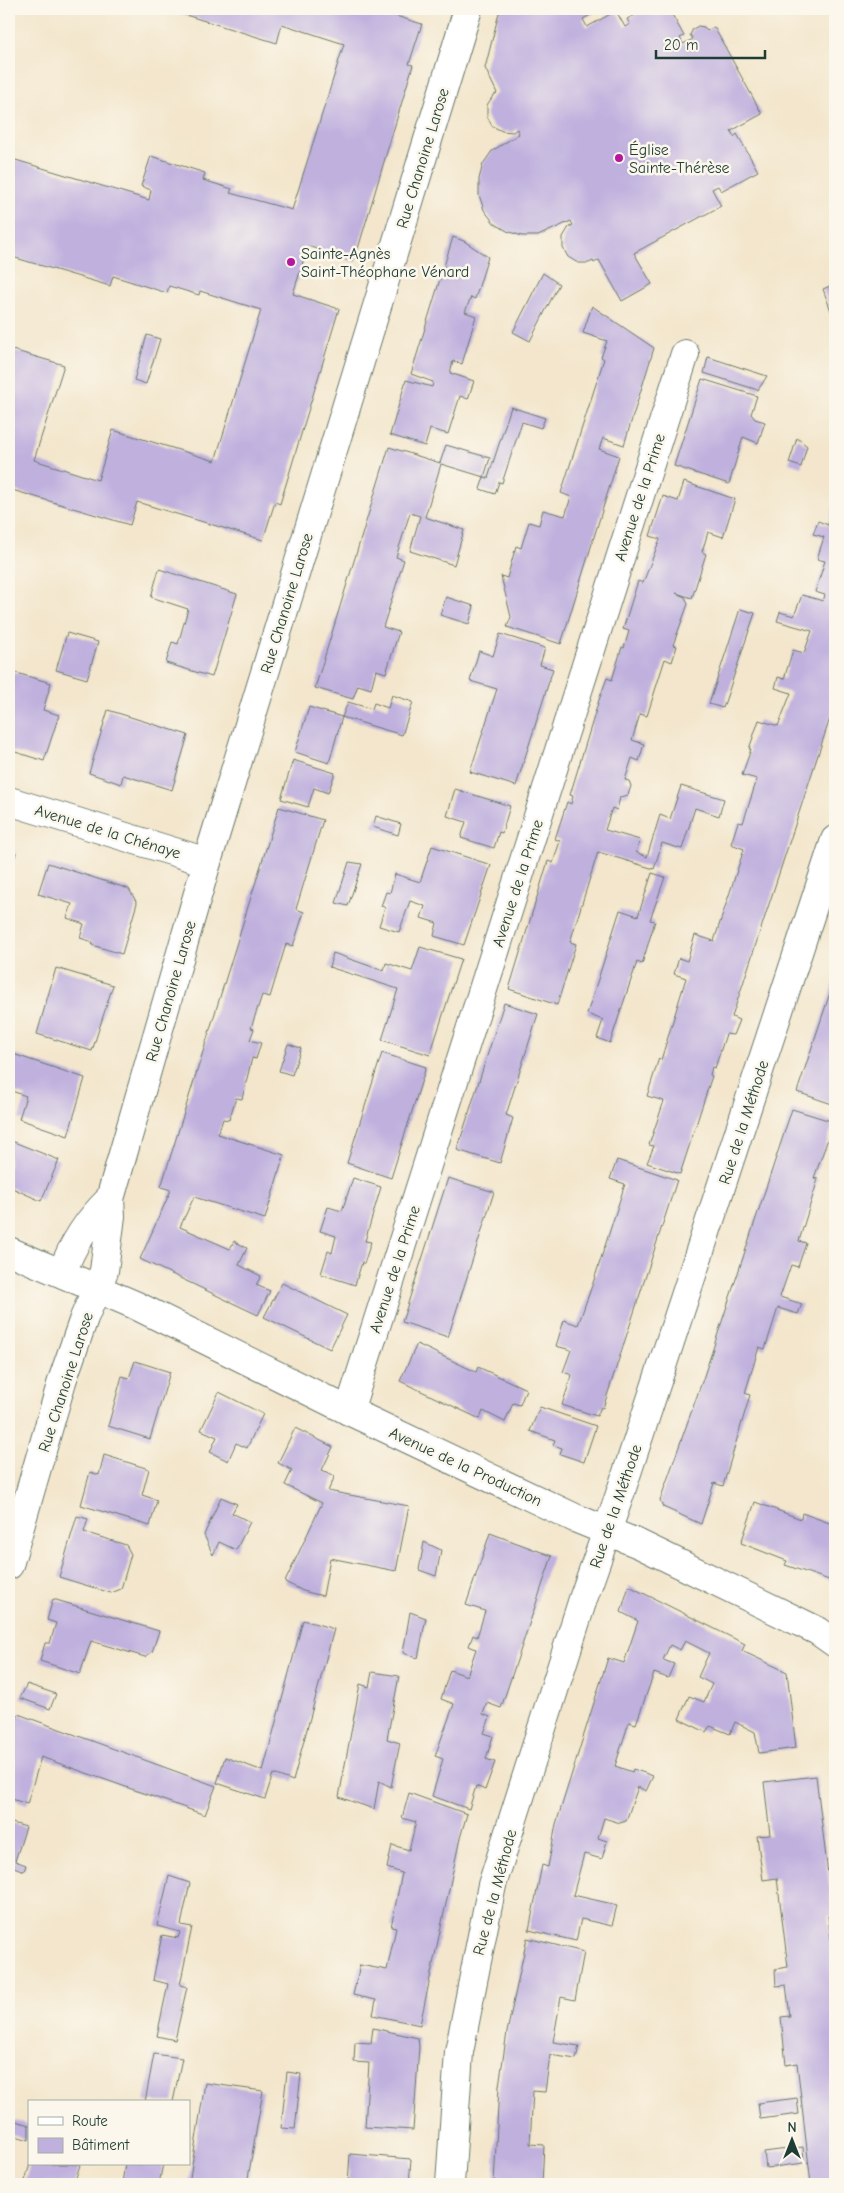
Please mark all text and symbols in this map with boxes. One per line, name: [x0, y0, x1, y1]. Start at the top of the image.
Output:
scale bar: [656, 28, 765, 60]
text: 20 m: [664, 36, 698, 54]
street label: Rue Chanoine Larose: [393, 86, 453, 231]
place label: Église Sainte-Thérèse: [629, 140, 730, 177]
marker: Église Sainte-Thérèse: [613, 152, 625, 164]
place label: Sainte-Agnès Saint-Théophane Vénard: [301, 245, 469, 281]
marker: Sainte-Agnès Saint-Théophane Vénard: [285, 256, 297, 268]
street label: Avenue de la Prime: [611, 431, 669, 563]
street label: Rue Chanoine Larose: [257, 531, 317, 676]
street label: Avenue de la Chénaye: [33, 801, 183, 863]
street label: Avenue de la Prime: [489, 817, 547, 949]
street label: Rue Chanoine Larose: [142, 919, 200, 1064]
street label: Rue de la Méthode: [715, 1058, 773, 1187]
street label: Avenue de la Prime: [366, 1203, 424, 1335]
street label: Rue Chanoine Larose: [35, 1310, 97, 1454]
street label: Avenue de la Production: [386, 1424, 545, 1510]
street label: Rue de la Méthode: [586, 1442, 646, 1571]
street label: Rue de la Méthode: [470, 1827, 520, 1957]
legend: [28, 2100, 190, 2166]
text: Route: [72, 2112, 108, 2130]
north arrow: [766, 2116, 816, 2166]
text: N: [787, 2119, 797, 2136]
text: Bâtiment: [72, 2136, 130, 2154]

